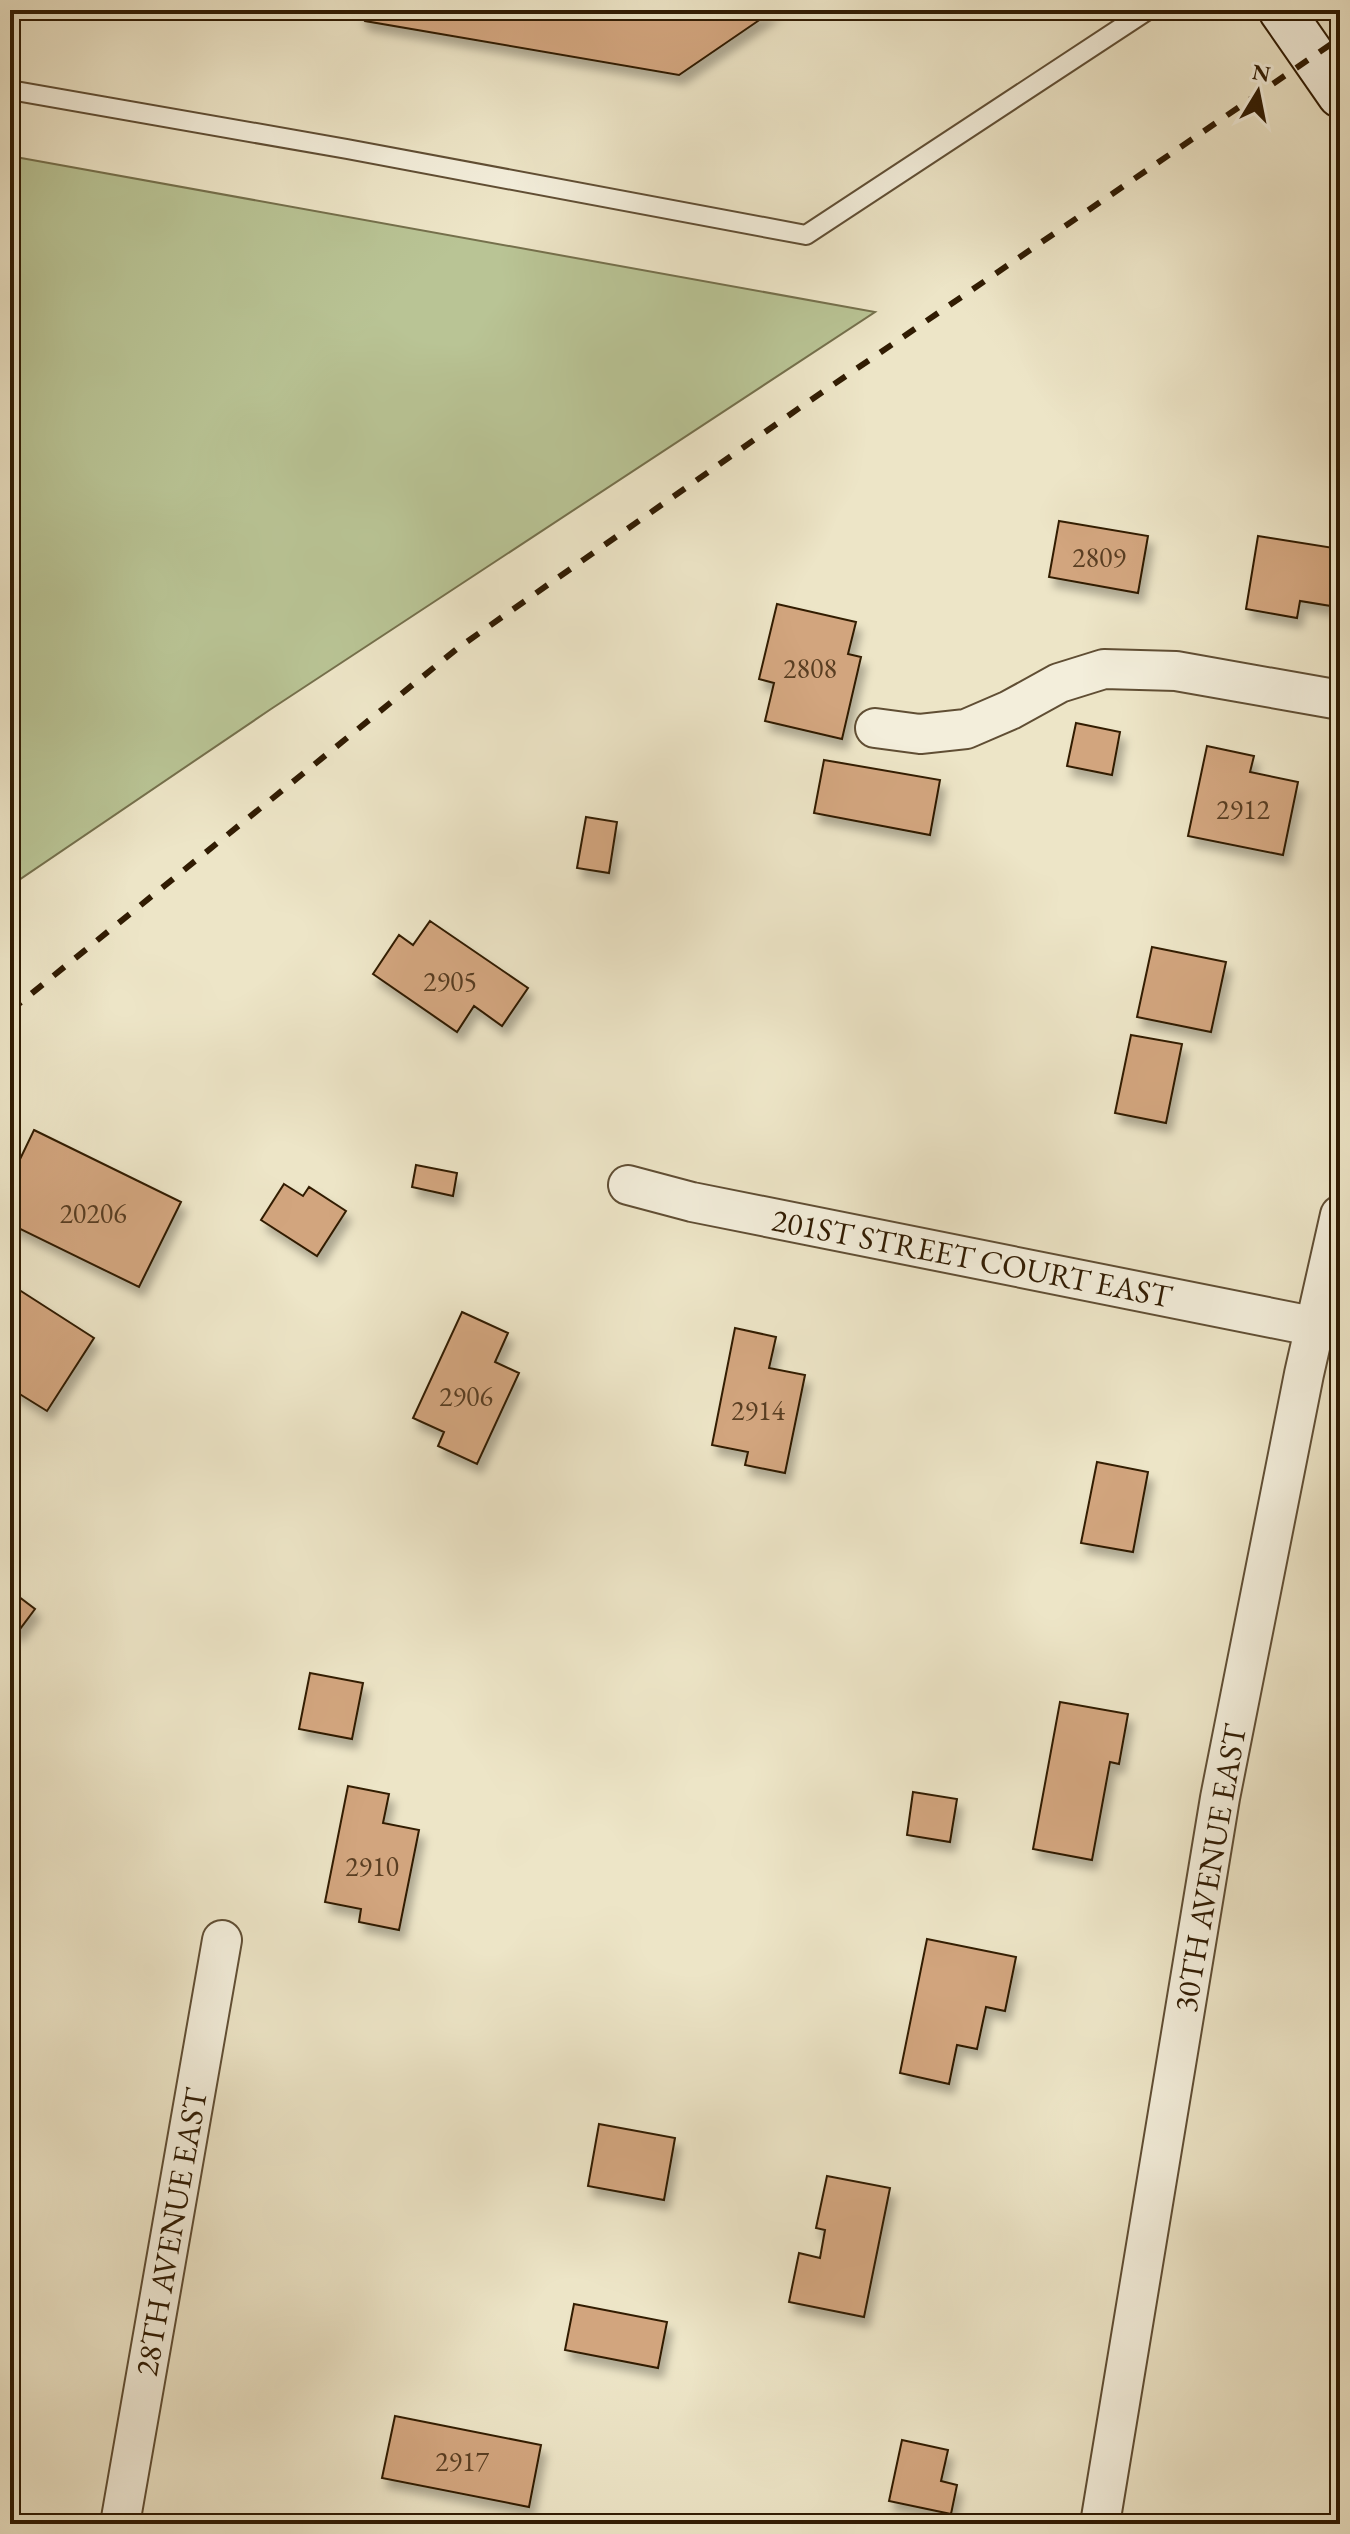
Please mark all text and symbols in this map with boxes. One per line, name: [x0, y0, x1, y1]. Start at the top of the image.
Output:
north arrow: [1218, 52, 1298, 132]
text: N: [1250, 57, 1273, 89]
house number: 2809: [1072, 539, 1126, 575]
house number: 2808: [783, 650, 837, 686]
house number: 2912: [1216, 791, 1270, 827]
house number: 2905: [423, 963, 477, 999]
house number: 20206: [59, 1195, 127, 1231]
street label: 201ST STREET COURT EAST: [768, 1199, 1176, 1318]
house number: 2906: [439, 1378, 493, 1414]
house number: 2914: [731, 1392, 785, 1428]
street label: 30TH AVENUE EAST: [1164, 1720, 1256, 2015]
house number: 2910: [345, 1848, 399, 1884]
street label: 28TH AVENUE EAST: [125, 2084, 217, 2379]
house number: 2917: [435, 2443, 489, 2479]

